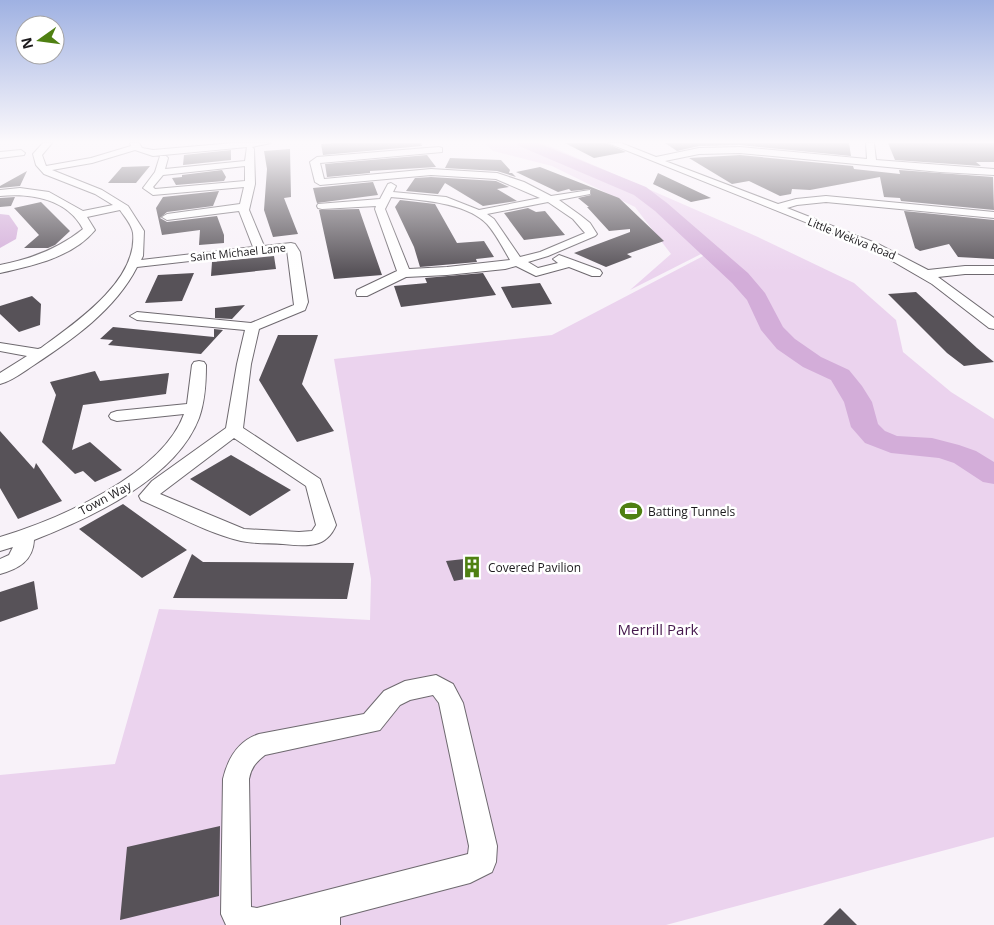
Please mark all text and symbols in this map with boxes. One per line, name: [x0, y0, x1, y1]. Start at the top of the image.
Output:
north arrow: [15, 15, 65, 65]
text: N: [16, 35, 37, 51]
street label: Little Wekiva Road: [806, 213, 898, 263]
street label: Saint Michael Lane: [190, 240, 286, 264]
street label: Town Way: [76, 477, 135, 519]
sports icon: Batting Tunnels: [618, 498, 644, 524]
place label: Batting Tunnels: [648, 503, 735, 520]
building icon: Covered Pavilion: [459, 554, 485, 580]
place label: Covered Pavilion: [488, 559, 581, 576]
park label: Merrill Park: [618, 619, 699, 639]

